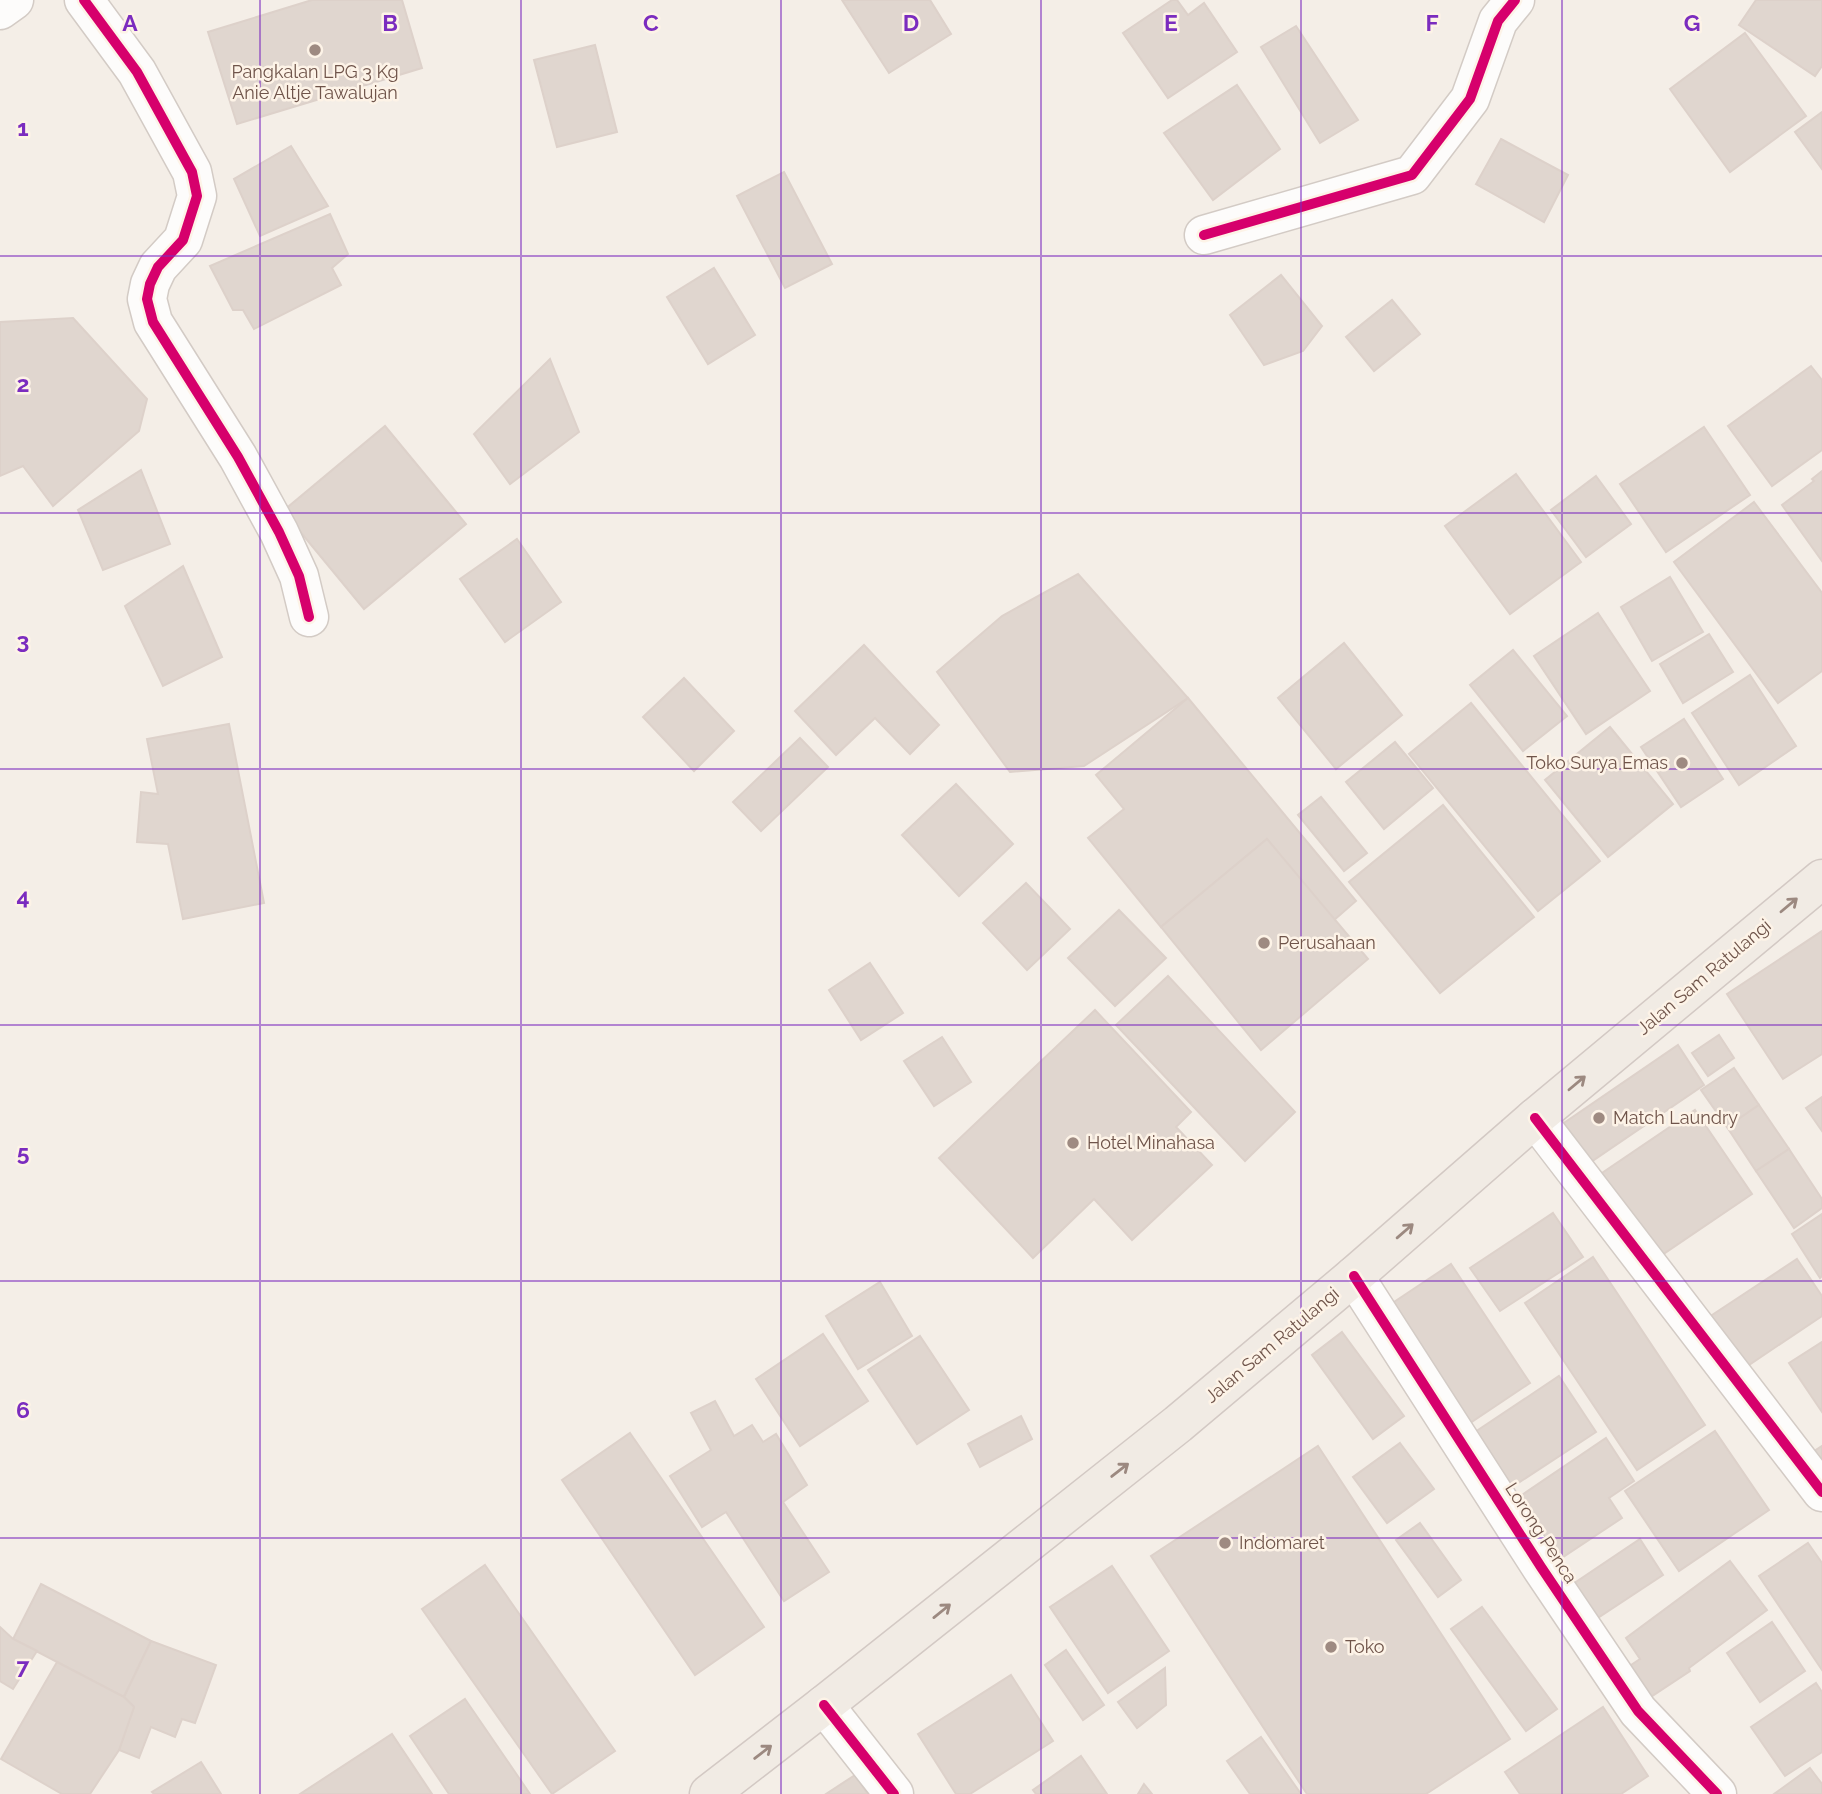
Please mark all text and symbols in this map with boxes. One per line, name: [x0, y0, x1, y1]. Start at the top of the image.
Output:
text: A: [122, 9, 138, 36]
text: B: [382, 9, 398, 36]
text: C: [643, 9, 659, 36]
text: D: [903, 9, 919, 36]
text: E: [1164, 9, 1178, 36]
text: F: [1425, 9, 1439, 36]
text: G: [1684, 9, 1700, 36]
marker: Pangkalan LPG 3 Kg Anie Altje Tawalujan: [307, 42, 323, 58]
place label: Pangkalan LPG 3 Kg Anie Altje Tawalujan: [231, 61, 399, 103]
text: 1: [17, 114, 29, 141]
text: 2: [17, 370, 29, 397]
text: 3: [17, 627, 29, 654]
place label: Toko Surya Emas: [1526, 752, 1668, 773]
marker: Toko Surya Emas: [1674, 755, 1690, 771]
text: 4: [16, 883, 30, 910]
one-way arrow: [1780, 897, 1798, 913]
street label: Jalan Sam Ratulangi: [1632, 914, 1775, 1039]
place label: Perusahaan: [1278, 932, 1376, 953]
marker: Perusahaan: [1256, 935, 1272, 951]
one-way arrow: [1568, 1075, 1586, 1091]
place label: Match Laundry: [1613, 1107, 1738, 1128]
marker: Match Laundry: [1591, 1110, 1607, 1126]
place label: Hotel Minahasa: [1087, 1132, 1215, 1153]
marker: Hotel Minahasa: [1065, 1135, 1081, 1151]
text: 5: [17, 1139, 30, 1166]
one-way arrow: [1396, 1223, 1413, 1240]
street label: Jalan Sam Ratulangi: [1200, 1282, 1343, 1407]
text: 6: [16, 1396, 30, 1423]
one-way arrow: [1110, 1462, 1128, 1478]
street label: Lorong Penca: [1501, 1478, 1582, 1587]
place label: Indomaret: [1239, 1532, 1325, 1553]
marker: Indomaret: [1217, 1535, 1233, 1551]
one-way arrow: [932, 1604, 950, 1619]
place label: Toko: [1345, 1636, 1385, 1657]
marker: Toko: [1323, 1639, 1339, 1655]
text: 7: [17, 1652, 30, 1679]
one-way arrow: [753, 1745, 772, 1760]

